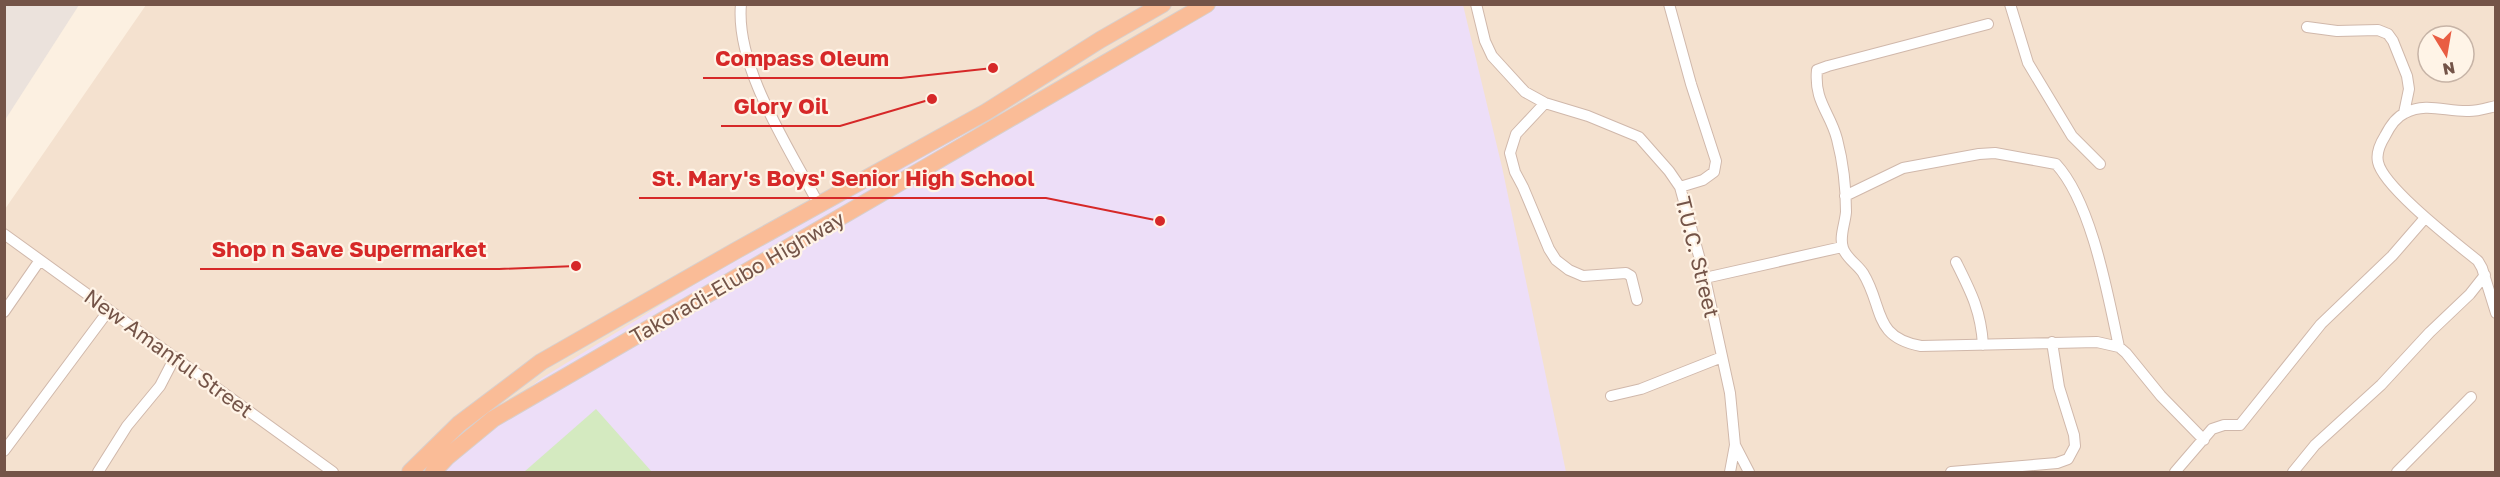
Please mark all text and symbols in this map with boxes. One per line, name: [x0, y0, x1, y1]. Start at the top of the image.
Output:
north arrow: [2416, 24, 2476, 84]
callout: Compass Oleum: [703, 38, 901, 78]
text: Compass Oleum: [715, 44, 889, 71]
text: N: [2441, 58, 2457, 80]
callout: Glory Oil: [721, 86, 840, 126]
text: Glory Oil: [734, 92, 828, 119]
callout: St. Mary's Boys' Senior High School: [639, 158, 1046, 198]
text: St. Mary's Boys' Senior High School: [651, 164, 1035, 191]
street label: T.U.C. Street: [1670, 194, 1726, 320]
street label: Takoradi-Elubo Highway: [625, 205, 849, 349]
callout: Shop n Save Supermarket: [200, 229, 499, 269]
text: Shop n Save Supermarket: [212, 235, 487, 262]
street label: New Amanful Street: [80, 283, 258, 423]

